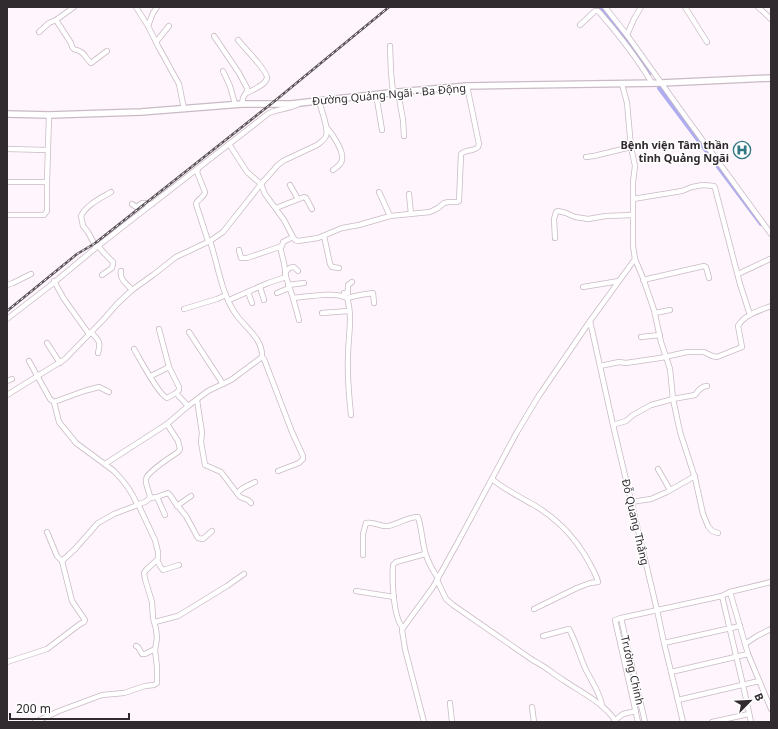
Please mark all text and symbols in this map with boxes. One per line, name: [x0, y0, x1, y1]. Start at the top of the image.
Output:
street label: Đường Quảng Ngãi - Ba Động: [311, 80, 467, 108]
place label: Bệnh viện Tâm thần tỉnh Quảng Ngãi: [621, 137, 729, 165]
hospital icon: Bệnh viện Tâm thần tỉnh Quảng Ngãi: [732, 140, 752, 160]
street label: Đỗ Quang Thắng: [619, 477, 653, 567]
street label: Trường Chinh: [618, 634, 648, 706]
north arrow: [730, 681, 770, 721]
text: B: [751, 690, 768, 703]
scale bar: [10, 695, 129, 721]
text: 200 m: [16, 700, 51, 717]

